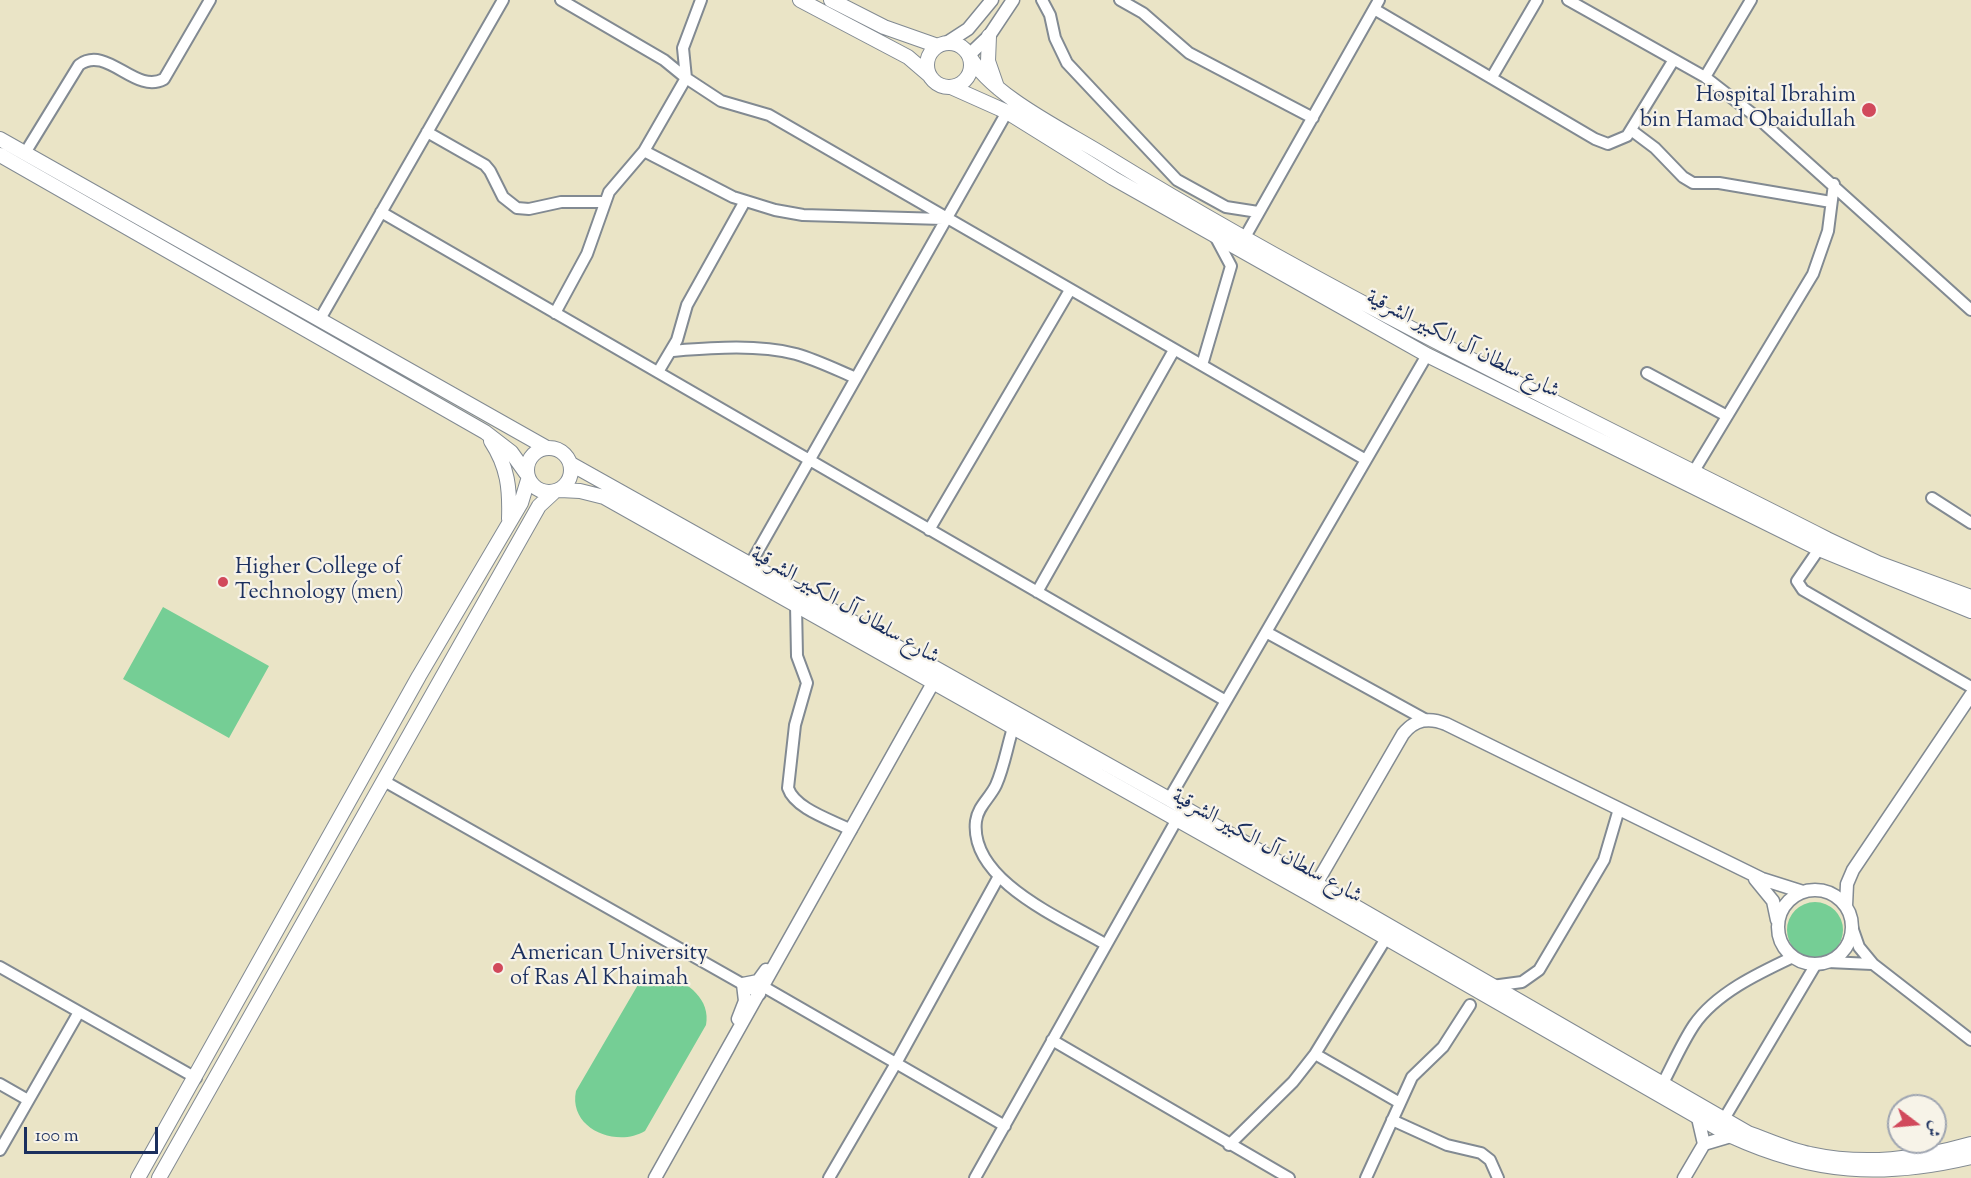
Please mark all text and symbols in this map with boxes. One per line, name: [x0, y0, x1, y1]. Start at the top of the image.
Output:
place label: Hospital Ibrahim bin Hamad Obaidullah: [1640, 84, 1856, 136]
marker: Hospital Ibrahim bin Hamad Obaidullah: [1860, 101, 1878, 119]
street label: شارع سلطان آل الكبير الشرقية: [1361, 286, 1563, 406]
street label: شارع سلطان آل الكبير الشرقية: [745, 542, 943, 672]
place label: Higher College of Technology (men): [235, 556, 404, 608]
marker: Higher College of Technology (men): [216, 575, 230, 589]
street label: شارع سلطان آل الكبير الشرقية: [1166, 785, 1366, 911]
place label: American University of Ras Al Khaimah: [510, 942, 708, 993]
marker: American University of Ras Al Khaimah: [491, 961, 505, 975]
north arrow: [1887, 1094, 1947, 1154]
scale bar: [27, 1115, 160, 1153]
text: ش: [1920, 1118, 1946, 1139]
text: 100 m: [35, 1124, 79, 1150]

